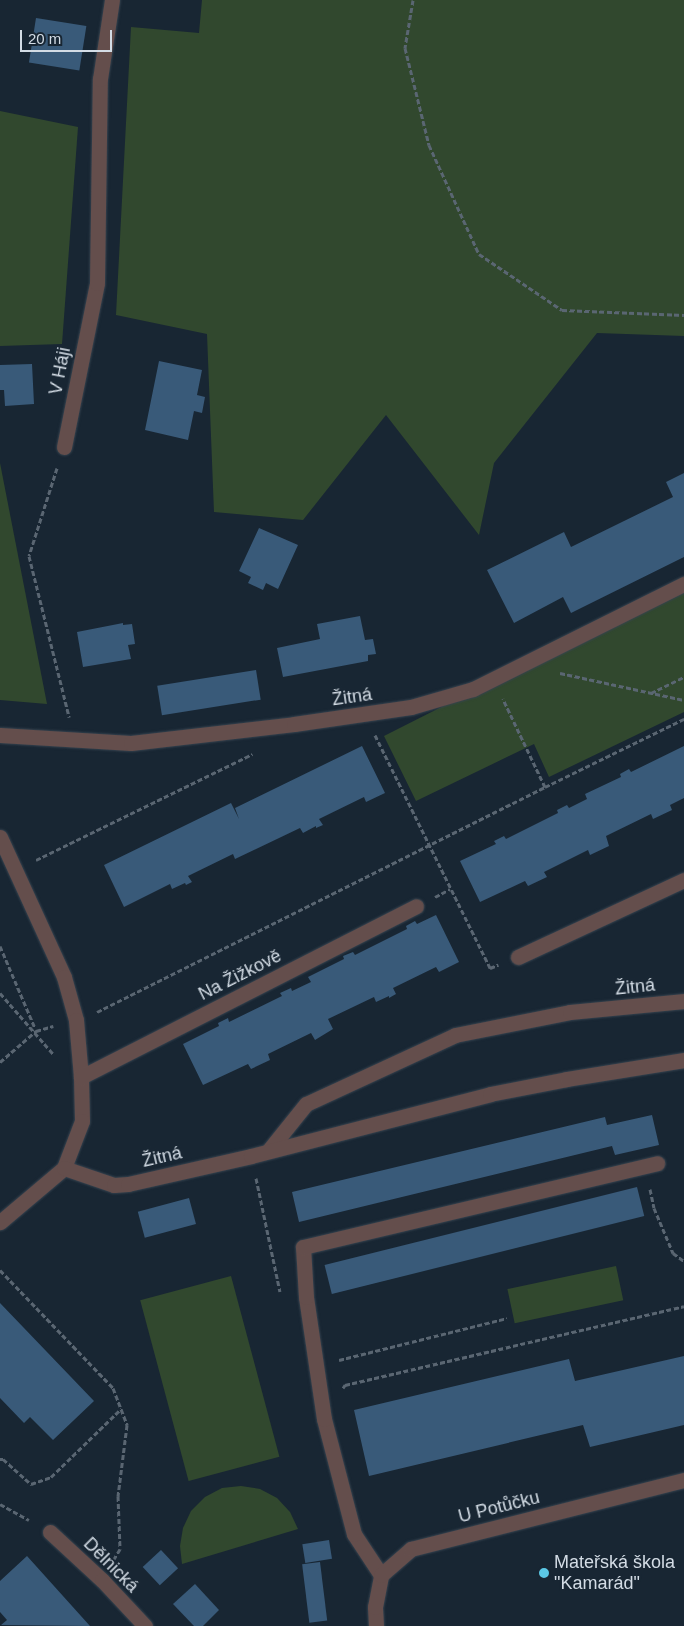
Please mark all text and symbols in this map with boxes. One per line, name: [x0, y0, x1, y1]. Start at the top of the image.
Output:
scale bar: [22, 20, 115, 52]
text: 20 m: [28, 30, 61, 47]
street label: V Háji: [45, 345, 75, 397]
street label: Žitná: [331, 684, 373, 710]
street label: Na Žižkově: [195, 945, 285, 1005]
street label: Žitná: [614, 974, 656, 1000]
street label: Žitná: [140, 1142, 184, 1172]
street label: U Potůčku: [456, 1486, 542, 1528]
street label: Dělnická: [79, 1533, 143, 1597]
place label: Mateřská škola "Kamarád": [554, 1552, 675, 1595]
marker: Mateřská škola "Kamarád": [538, 1567, 550, 1579]

